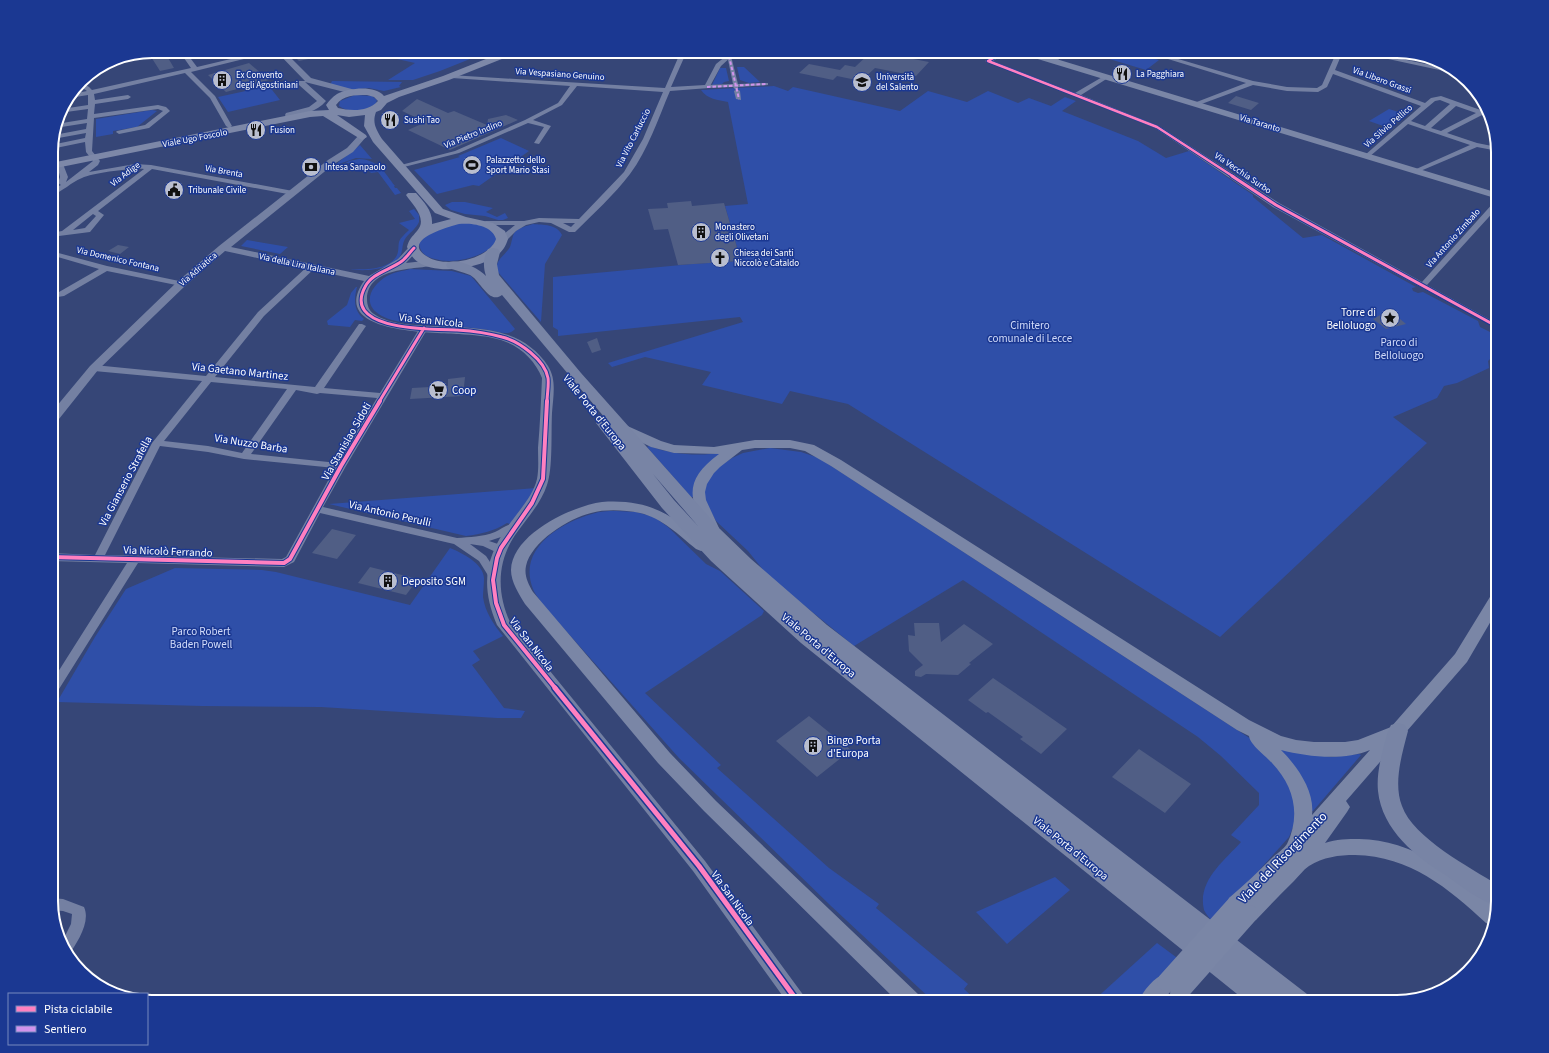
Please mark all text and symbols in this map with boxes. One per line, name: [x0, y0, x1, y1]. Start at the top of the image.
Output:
restaurant icon: La Pagghiara: [1111, 63, 1133, 85]
street label: Via Libero Grassi: [1351, 64, 1413, 97]
street label: Via Vespasiano Genuino: [515, 65, 605, 84]
place label: La Pagghiara: [1136, 68, 1184, 81]
building icon: Ex Convento degli Agostiniani: [211, 69, 233, 91]
place label: Ex Convento degli Agostiniani: [236, 69, 298, 92]
school or university icon: Università del Salento: [851, 71, 873, 93]
place label: Università del Salento: [876, 71, 918, 94]
street label: Via Silvio Pellico: [1361, 102, 1416, 151]
street label: Via Vito Carluccio: [613, 106, 654, 170]
restaurant icon: Sushi Tao: [379, 109, 401, 131]
street label: Via Taranto: [1238, 111, 1282, 136]
place label: Sushi Tao: [404, 114, 440, 127]
street label: Via Pietro Indino: [442, 117, 504, 152]
restaurant icon: Fusion: [245, 119, 267, 141]
place label: Fusion: [270, 124, 295, 137]
street label: Viale Ugo Foscolo: [162, 126, 229, 151]
street label: Via Vecchia Surbo: [1212, 149, 1274, 197]
sports icon: Palazzetto dello Sport Mario Stasi: [461, 154, 483, 176]
place label: Palazzetto dello Sport Mario Stasi: [486, 154, 550, 177]
bank icon: Intesa Sanpaolo: [300, 156, 322, 178]
street label: Via Adige: [108, 159, 143, 190]
place label: Intesa Sanpaolo: [325, 161, 386, 174]
street label: Via Brenta: [204, 162, 244, 181]
public building icon: Tribunale Civile: [163, 179, 185, 201]
place label: Tribunale Civile: [188, 184, 247, 197]
street label: Via Antonio Zimbalo: [1423, 206, 1484, 271]
building icon: Monastero degli Olivetani: [690, 221, 712, 243]
place label: Monastero degli Olivetani: [715, 221, 769, 244]
street label: Via Domenico Fontana: [75, 244, 160, 275]
church icon: Chiesa dei Santi Niccolò e Cataldo: [709, 247, 731, 269]
place label: Chiesa dei Santi Niccolò e Cataldo: [734, 247, 799, 270]
street label: Via Adriatica: [176, 249, 220, 290]
street label: Via della Lira Italiana: [258, 250, 336, 279]
place label: Torre di Belloluogo: [1326, 305, 1376, 333]
place icon: Torre di Belloluogo: [1379, 307, 1401, 329]
street label: Via San Nicola: [398, 310, 464, 331]
park label: Cimitero comunale di Lecce: [988, 318, 1073, 346]
park label: Parco di Belloluogo: [1374, 335, 1424, 363]
street label: Via Gaetano Martinez: [191, 359, 289, 384]
street label: Viale Porta d'Europa: [559, 371, 630, 453]
supermarket icon: Coop: [427, 379, 449, 401]
place label: Coop: [452, 383, 476, 398]
street label: Via Stanislao Sidoti: [318, 400, 375, 483]
street label: Via Nuzzo Barba: [213, 430, 289, 457]
street label: Via Gianserio Strafella: [95, 434, 156, 529]
street label: Via Antonio Perulli: [347, 497, 433, 530]
street label: Via Nicolò Ferrando: [123, 542, 213, 561]
building icon: Deposito SGM: [377, 570, 399, 592]
place label: Deposito SGM: [402, 574, 466, 589]
street label: Viale Porta d'Europa: [778, 610, 859, 681]
street label: Via San Nicola: [506, 614, 557, 674]
park label: Parco Robert Baden Powell: [170, 624, 232, 652]
place label: Bingo Porta d'Europa: [827, 733, 881, 761]
building icon: Bingo Porta d'Europa: [802, 735, 824, 757]
street label: Viale del Risorgimento: [1234, 808, 1331, 908]
street label: Viale Porta d'Europa: [1030, 813, 1112, 884]
street label: Via San Nicola: [708, 868, 758, 929]
legend: [8, 993, 148, 1045]
text: Pista ciclabile: [44, 1001, 112, 1018]
text: Sentiero: [44, 1021, 86, 1038]

